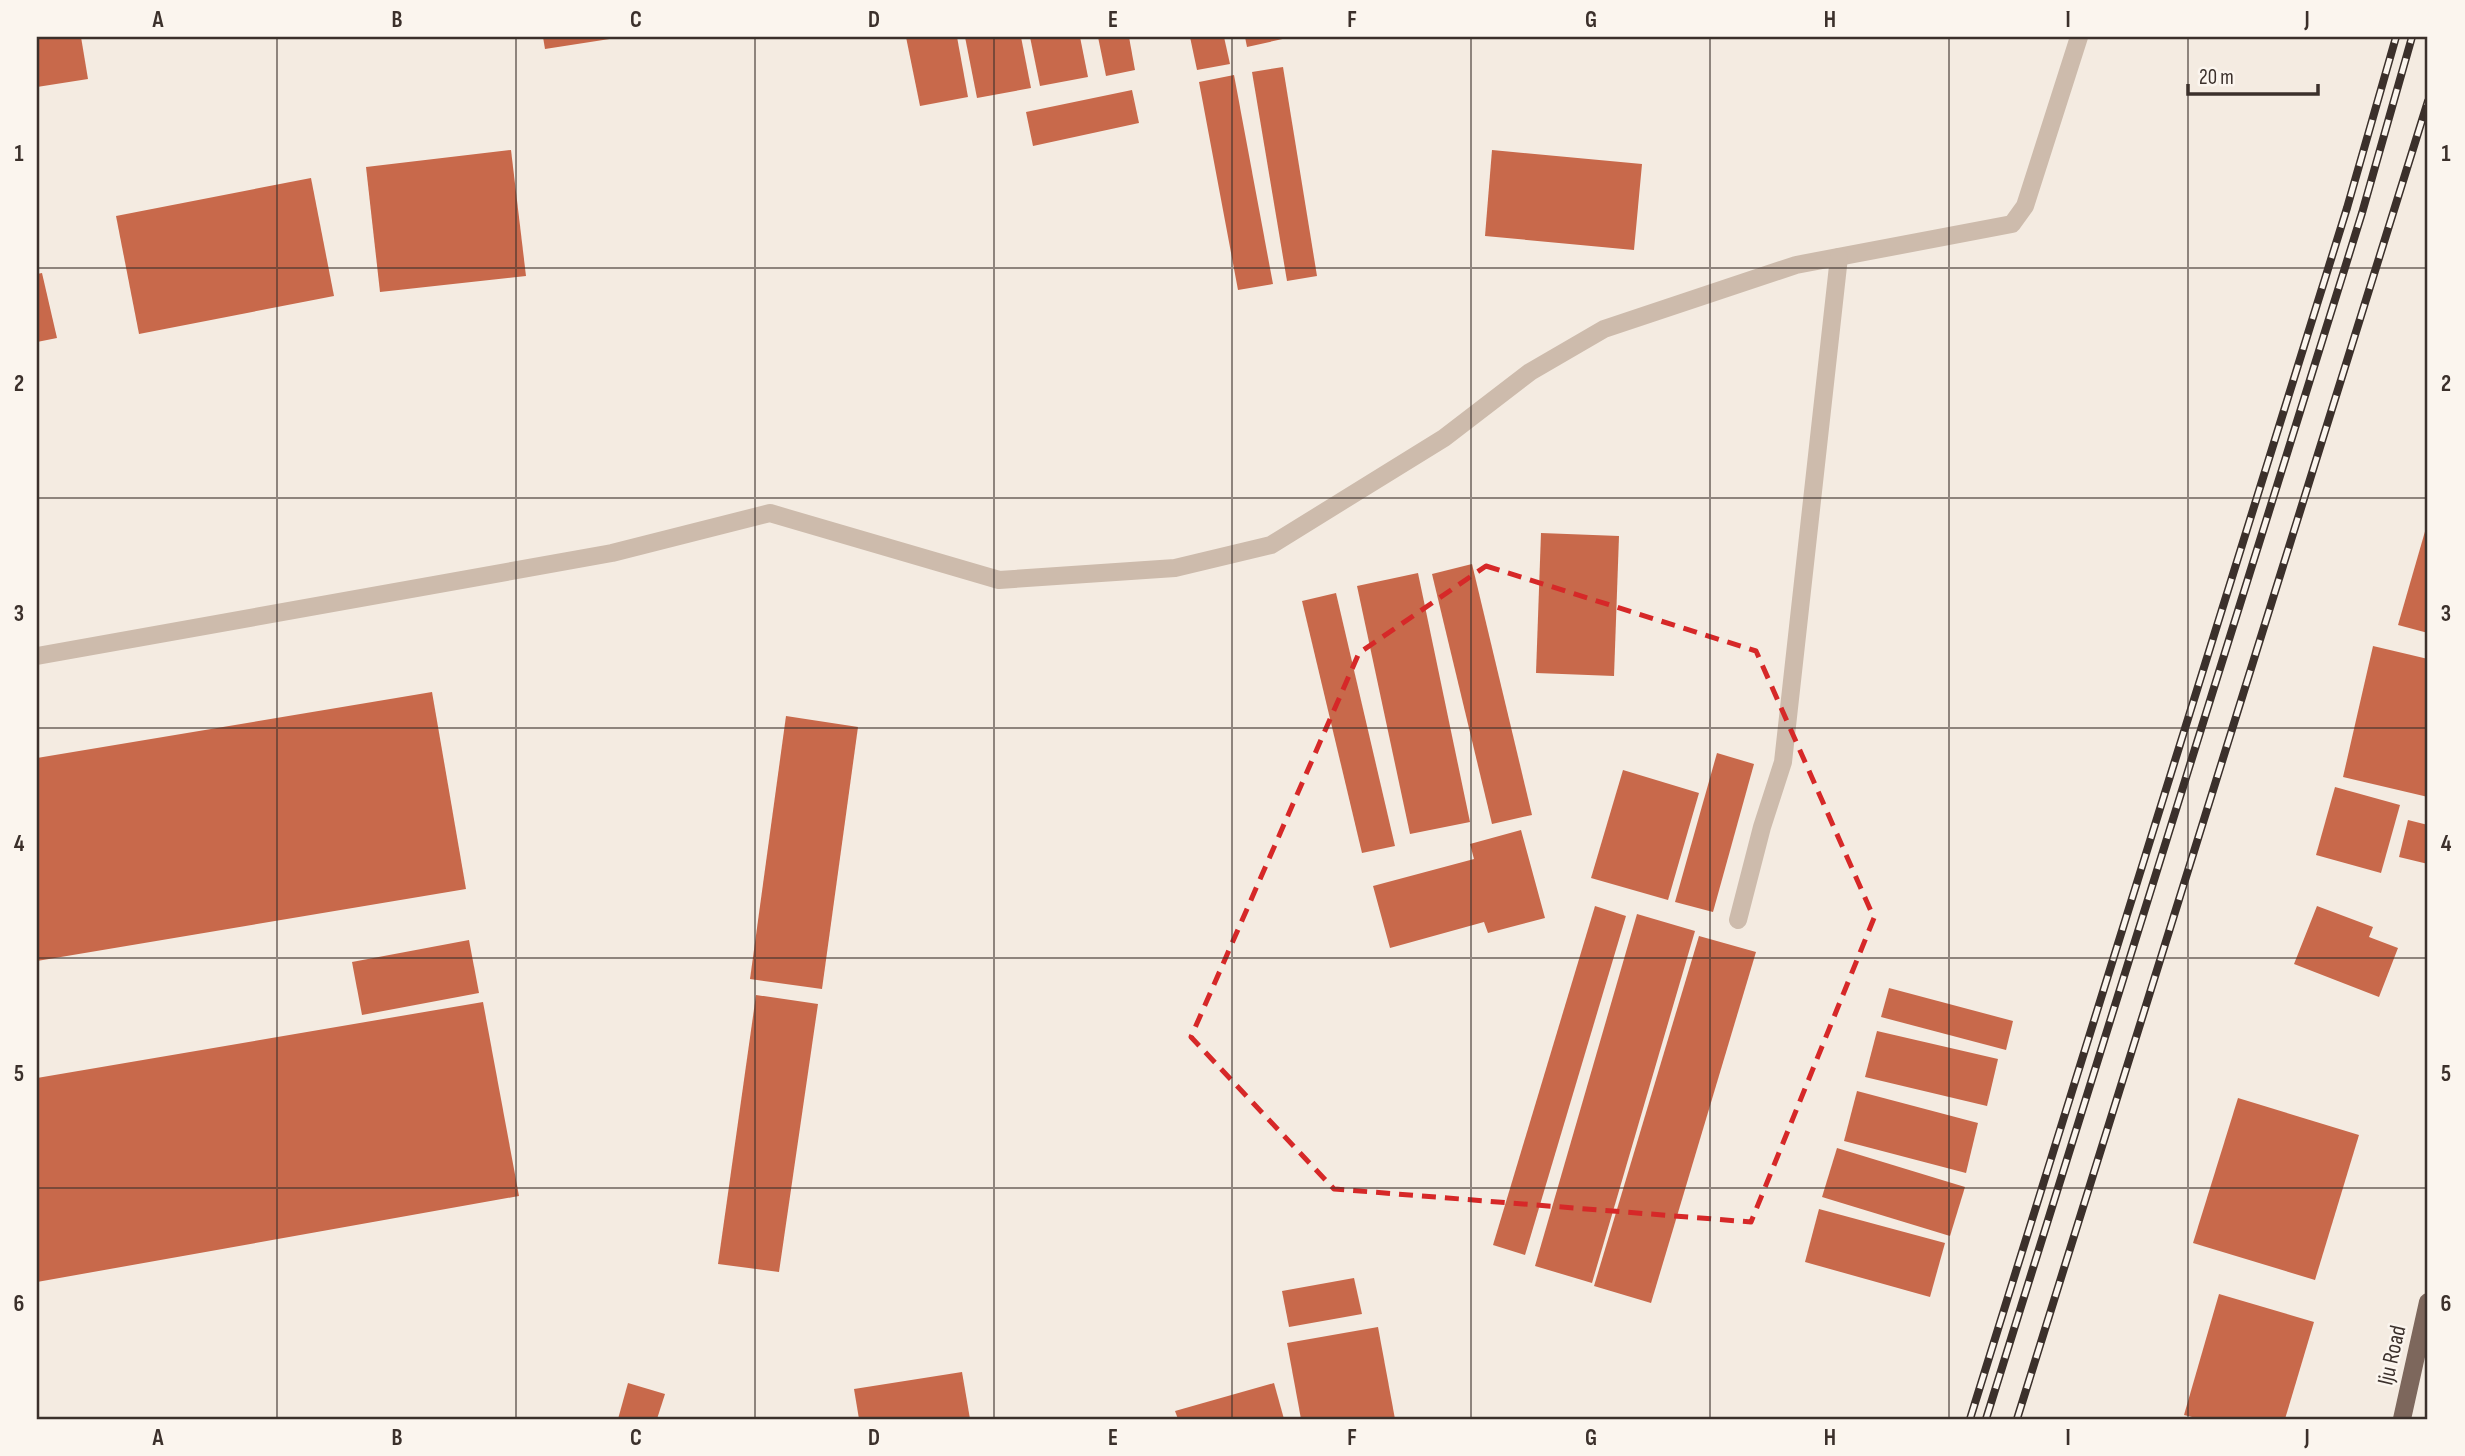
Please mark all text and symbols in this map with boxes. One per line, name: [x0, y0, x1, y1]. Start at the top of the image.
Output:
text: A: [152, 6, 165, 34]
text: B: [392, 6, 403, 34]
text: C: [630, 6, 642, 34]
text: D: [868, 6, 880, 34]
text: E: [1108, 6, 1118, 34]
text: F: [1347, 6, 1357, 34]
text: G: [1585, 6, 1597, 34]
text: H: [1824, 6, 1836, 34]
text: I: [2065, 6, 2071, 34]
text: J: [2303, 6, 2310, 34]
scale bar: [2188, 52, 2318, 96]
text: 20 m: [2199, 65, 2234, 90]
text: 1: [14, 140, 24, 168]
text: 1: [2441, 140, 2451, 168]
text: 2: [14, 370, 24, 398]
text: 2: [2441, 370, 2451, 398]
text: 3: [14, 600, 24, 628]
text: 3: [2441, 600, 2451, 628]
text: 4: [14, 830, 25, 858]
text: 4: [2441, 830, 2452, 858]
text: 5: [14, 1060, 24, 1088]
text: 5: [2441, 1060, 2451, 1088]
text: 6: [14, 1290, 24, 1318]
text: 6: [2441, 1290, 2451, 1318]
street label: Iju Road: [2372, 1323, 2412, 1388]
text: A: [152, 1424, 165, 1452]
text: B: [392, 1424, 403, 1452]
text: C: [630, 1424, 642, 1452]
text: D: [868, 1424, 880, 1452]
text: E: [1108, 1424, 1118, 1452]
text: F: [1347, 1424, 1357, 1452]
text: G: [1585, 1424, 1597, 1452]
text: H: [1824, 1424, 1836, 1452]
text: I: [2065, 1424, 2071, 1452]
text: J: [2303, 1424, 2310, 1452]

